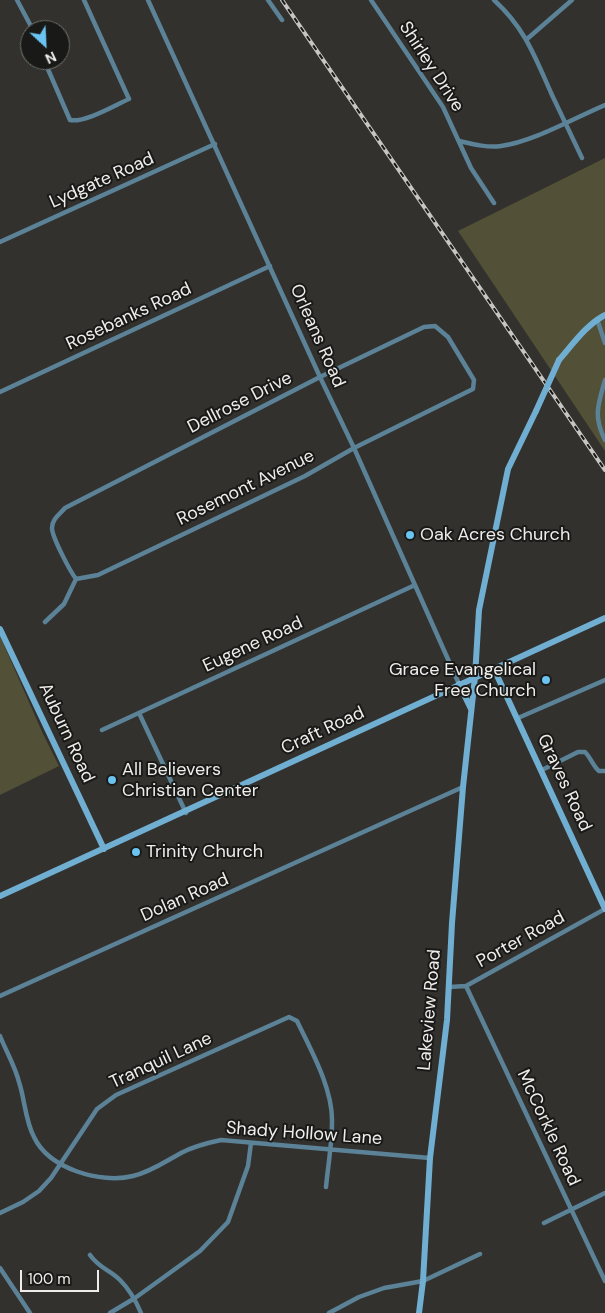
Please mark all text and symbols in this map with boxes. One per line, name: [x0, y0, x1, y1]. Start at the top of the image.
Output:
street label: Shirley Drive: [394, 18, 468, 116]
north arrow: [20, 20, 70, 70]
text: N: [42, 47, 59, 68]
street label: Lydgate Road: [46, 148, 158, 214]
street label: Rosebanks Road: [63, 279, 195, 355]
street label: Orleans Road: [285, 281, 349, 391]
street label: Dellrose Drive: [184, 367, 296, 439]
street label: Rosemont Avenue: [174, 445, 318, 531]
place label: Oak Acres Church: [420, 524, 570, 546]
marker: Oak Acres Church: [404, 529, 416, 541]
street label: Eugene Road: [200, 612, 306, 678]
place label: Grace Evangelical Free Church: [389, 659, 536, 702]
marker: Grace Evangelical Free Church: [540, 674, 552, 686]
street label: Auburn Road: [34, 680, 98, 786]
street label: Craft Road: [278, 702, 368, 760]
street label: Graves Road: [532, 731, 596, 835]
place label: All Believers Christian Center: [122, 759, 258, 802]
marker: All Believers Christian Center: [106, 774, 118, 786]
place label: Trinity Church: [146, 841, 263, 863]
marker: Trinity Church: [130, 846, 142, 858]
street label: Dolan Road: [138, 869, 232, 927]
street label: Porter Road: [473, 907, 569, 973]
street label: Lakeview Road: [414, 948, 446, 1072]
street label: Tranquil Lane: [106, 1028, 216, 1094]
street label: McCorkle Road: [512, 1066, 584, 1190]
street label: Shady Hollow Lane: [225, 1118, 383, 1150]
scale bar: [22, 1260, 101, 1292]
text: 100 m: [28, 1269, 71, 1289]

